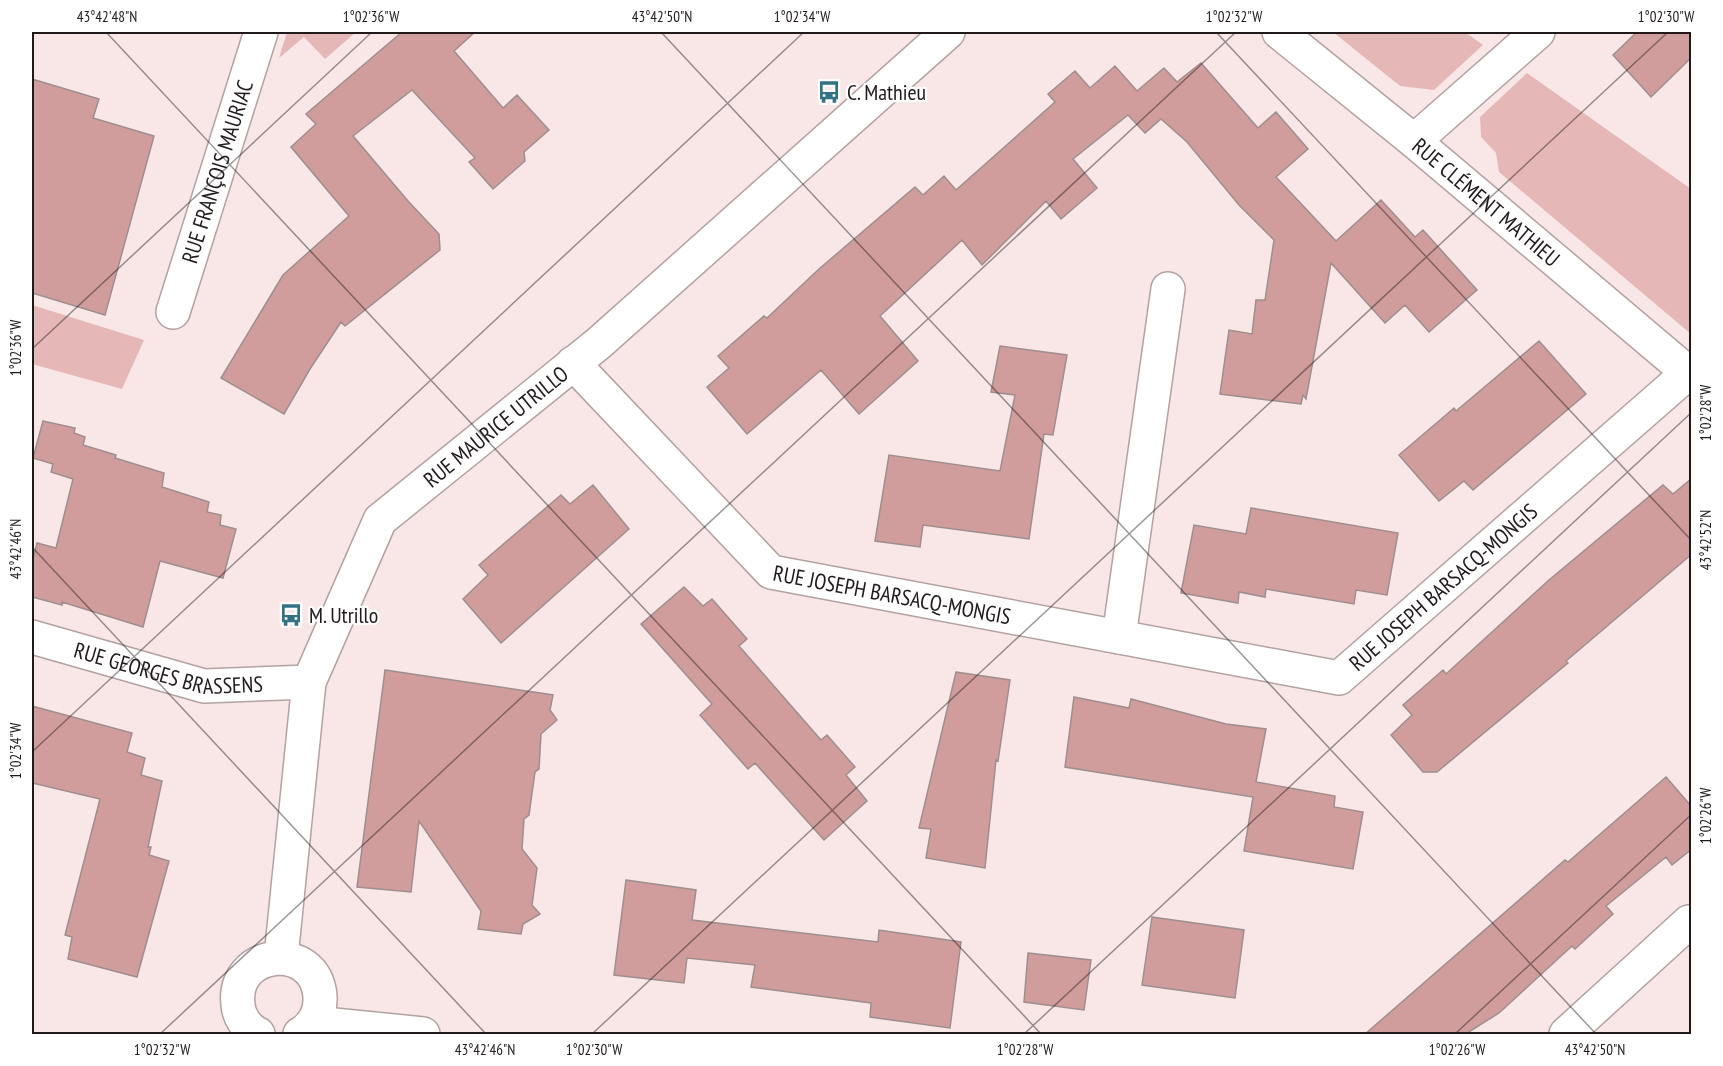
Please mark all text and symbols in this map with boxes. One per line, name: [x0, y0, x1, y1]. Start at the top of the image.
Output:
text: 43°42'48"N: [77, 7, 137, 26]
text: 1°02'36"W: [343, 7, 399, 26]
text: 43°42'50"N: [632, 7, 692, 26]
text: 1°02'34"W: [774, 7, 830, 26]
text: 1°02'32"W: [1206, 7, 1262, 26]
text: 1°02'30"W: [1638, 7, 1694, 26]
street label: RUE FRANÇOIS MAURIAC: [175, 77, 259, 267]
place label: C. Mathieu: [847, 78, 926, 106]
bus stop icon: C. Mathieu: [816, 79, 842, 105]
street label: RUE CLÉMENT MATHIEU: [1407, 132, 1566, 272]
text: 1°02'36"W: [6, 320, 25, 376]
street label: RUE MAURICE UTRILLO: [418, 360, 574, 493]
text: 1°02'28"W: [1696, 385, 1715, 441]
street label: RUE JOSEPH BARSACQ-MONGIS: [1343, 497, 1543, 677]
text: 43°42'52"N: [1696, 510, 1715, 570]
text: 43°42'46"N: [6, 519, 25, 579]
street label: RUE JOSEPH BARSACQ-MONGIS: [771, 559, 1013, 630]
place label: M. Utrillo: [309, 601, 378, 629]
bus stop icon: M. Utrillo: [278, 602, 304, 628]
street label: RUE GEORGES BRASSENS: [71, 636, 263, 700]
text: 1°02'34"W: [6, 723, 25, 779]
text: 1°02'26"W: [1696, 788, 1715, 844]
text: 1°02'32"W: [134, 1040, 190, 1059]
text: 43°42'46"N: [455, 1040, 515, 1059]
text: 1°02'30"W: [566, 1040, 622, 1059]
text: 1°02'28"W: [997, 1040, 1053, 1059]
text: 1°02'26"W: [1429, 1040, 1485, 1059]
text: 43°42'50"N: [1565, 1040, 1625, 1059]

